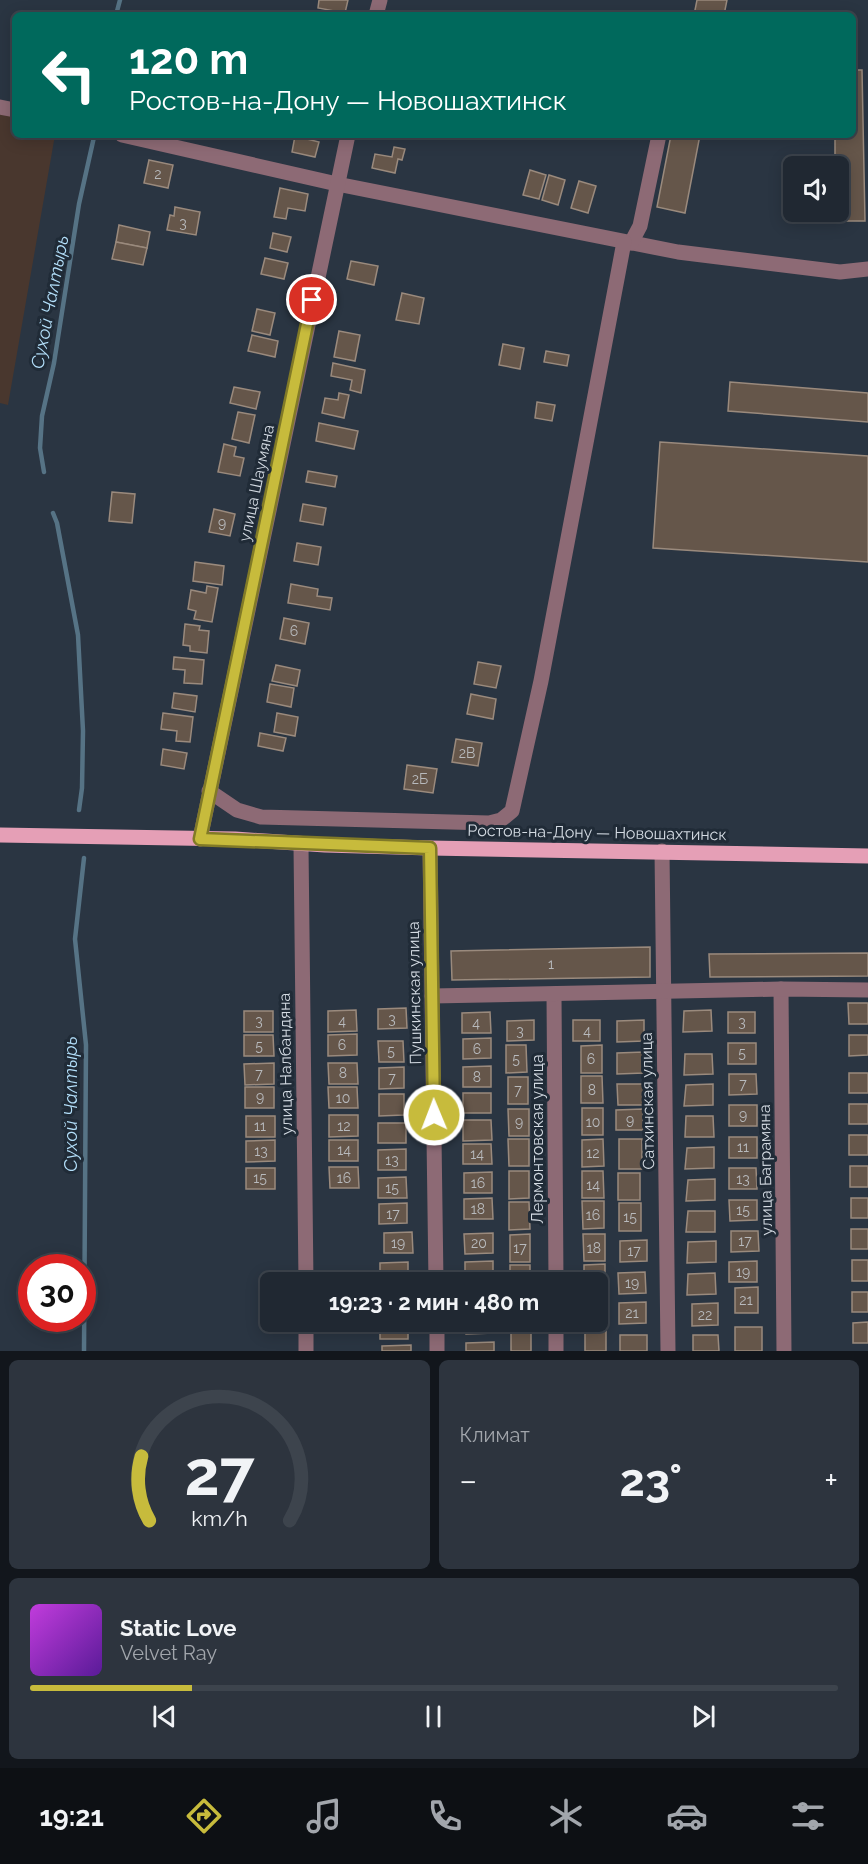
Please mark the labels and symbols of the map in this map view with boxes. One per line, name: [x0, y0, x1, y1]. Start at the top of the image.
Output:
house number: 2: [154, 166, 162, 182]
house number: 3: [179, 215, 187, 231]
water label: Сухой Чалтырь: [26, 233, 73, 371]
pin: [286, 274, 337, 325]
street label: улица Шаумяна: [235, 423, 278, 543]
house number: 9: [218, 515, 226, 531]
house number: 6: [290, 623, 298, 639]
house number: 2В: [459, 745, 475, 761]
house number: 2Б: [412, 771, 428, 787]
street label: Ростов-на-Дону — Новошахтинск: [467, 821, 727, 844]
street label: Пушкинская улица: [404, 921, 425, 1065]
house number: 1: [548, 956, 554, 972]
street label: улица Налбандяна: [275, 993, 296, 1135]
house number: 3: [388, 1011, 396, 1027]
house number: 3: [255, 1013, 263, 1029]
house number: 4: [338, 1013, 346, 1029]
house number: 3: [738, 1014, 746, 1030]
house number: 4: [472, 1015, 480, 1031]
house number: 3: [516, 1023, 524, 1039]
house number: 4: [583, 1023, 591, 1039]
street label: Сатхинская улица: [637, 1032, 658, 1170]
water label: Сухой Чалтырь: [60, 1036, 81, 1172]
house number: 6: [338, 1037, 346, 1053]
house number: 5: [255, 1038, 263, 1054]
house number: 6: [473, 1041, 481, 1057]
house number: 5: [387, 1043, 395, 1059]
house number: 5: [738, 1045, 746, 1061]
house number: 5: [512, 1051, 520, 1067]
house number: 6: [587, 1051, 595, 1067]
street label: Лермонтовская улица: [528, 1054, 547, 1224]
house number: 8: [339, 1065, 347, 1081]
house number: 7: [255, 1066, 263, 1082]
house number: 8: [473, 1069, 481, 1085]
house number: 7: [388, 1070, 396, 1086]
house number: 7: [739, 1076, 747, 1092]
house number: 7: [514, 1082, 522, 1098]
house number: 8: [588, 1082, 596, 1098]
position arrow: [402, 1083, 466, 1147]
house number: 9: [256, 1089, 264, 1105]
house number: 10: [336, 1090, 350, 1106]
street label: улица Баграмяна: [755, 1104, 776, 1236]
house number: 9: [739, 1107, 747, 1123]
house number: 9: [626, 1112, 634, 1128]
house number: 9: [515, 1114, 523, 1130]
house number: 10: [586, 1114, 600, 1130]
house number: 11: [254, 1118, 266, 1134]
house number: 12: [337, 1118, 351, 1134]
house number: 11: [737, 1139, 749, 1155]
house number: 14: [337, 1142, 351, 1158]
house number: 13: [254, 1143, 268, 1159]
house number: 12: [586, 1145, 600, 1161]
house number: 14: [470, 1146, 484, 1162]
house number: 13: [385, 1152, 399, 1168]
house number: 15: [253, 1170, 267, 1186]
house number: 16: [337, 1170, 351, 1186]
house number: 13: [736, 1171, 750, 1187]
house number: 16: [471, 1175, 485, 1191]
house number: 14: [586, 1177, 600, 1193]
house number: 15: [385, 1180, 399, 1196]
house number: 18: [471, 1201, 485, 1217]
house number: 15: [736, 1202, 750, 1218]
house number: 17: [386, 1206, 400, 1222]
house number: 16: [586, 1207, 600, 1223]
house number: 15: [623, 1209, 637, 1225]
house number: 17: [738, 1233, 752, 1249]
house number: 19: [391, 1235, 405, 1251]
house number: 20: [471, 1235, 487, 1251]
house number: 17: [513, 1240, 527, 1256]
house number: 18: [587, 1240, 601, 1256]
house number: 17: [627, 1243, 641, 1259]
speed limit sign: 30: [18, 1254, 96, 1332]
house number: 19: [736, 1264, 750, 1280]
house number: 19: [625, 1275, 639, 1291]
house number: 21: [739, 1292, 753, 1308]
house number: 21: [625, 1305, 639, 1321]
house number: 22: [698, 1307, 712, 1323]

